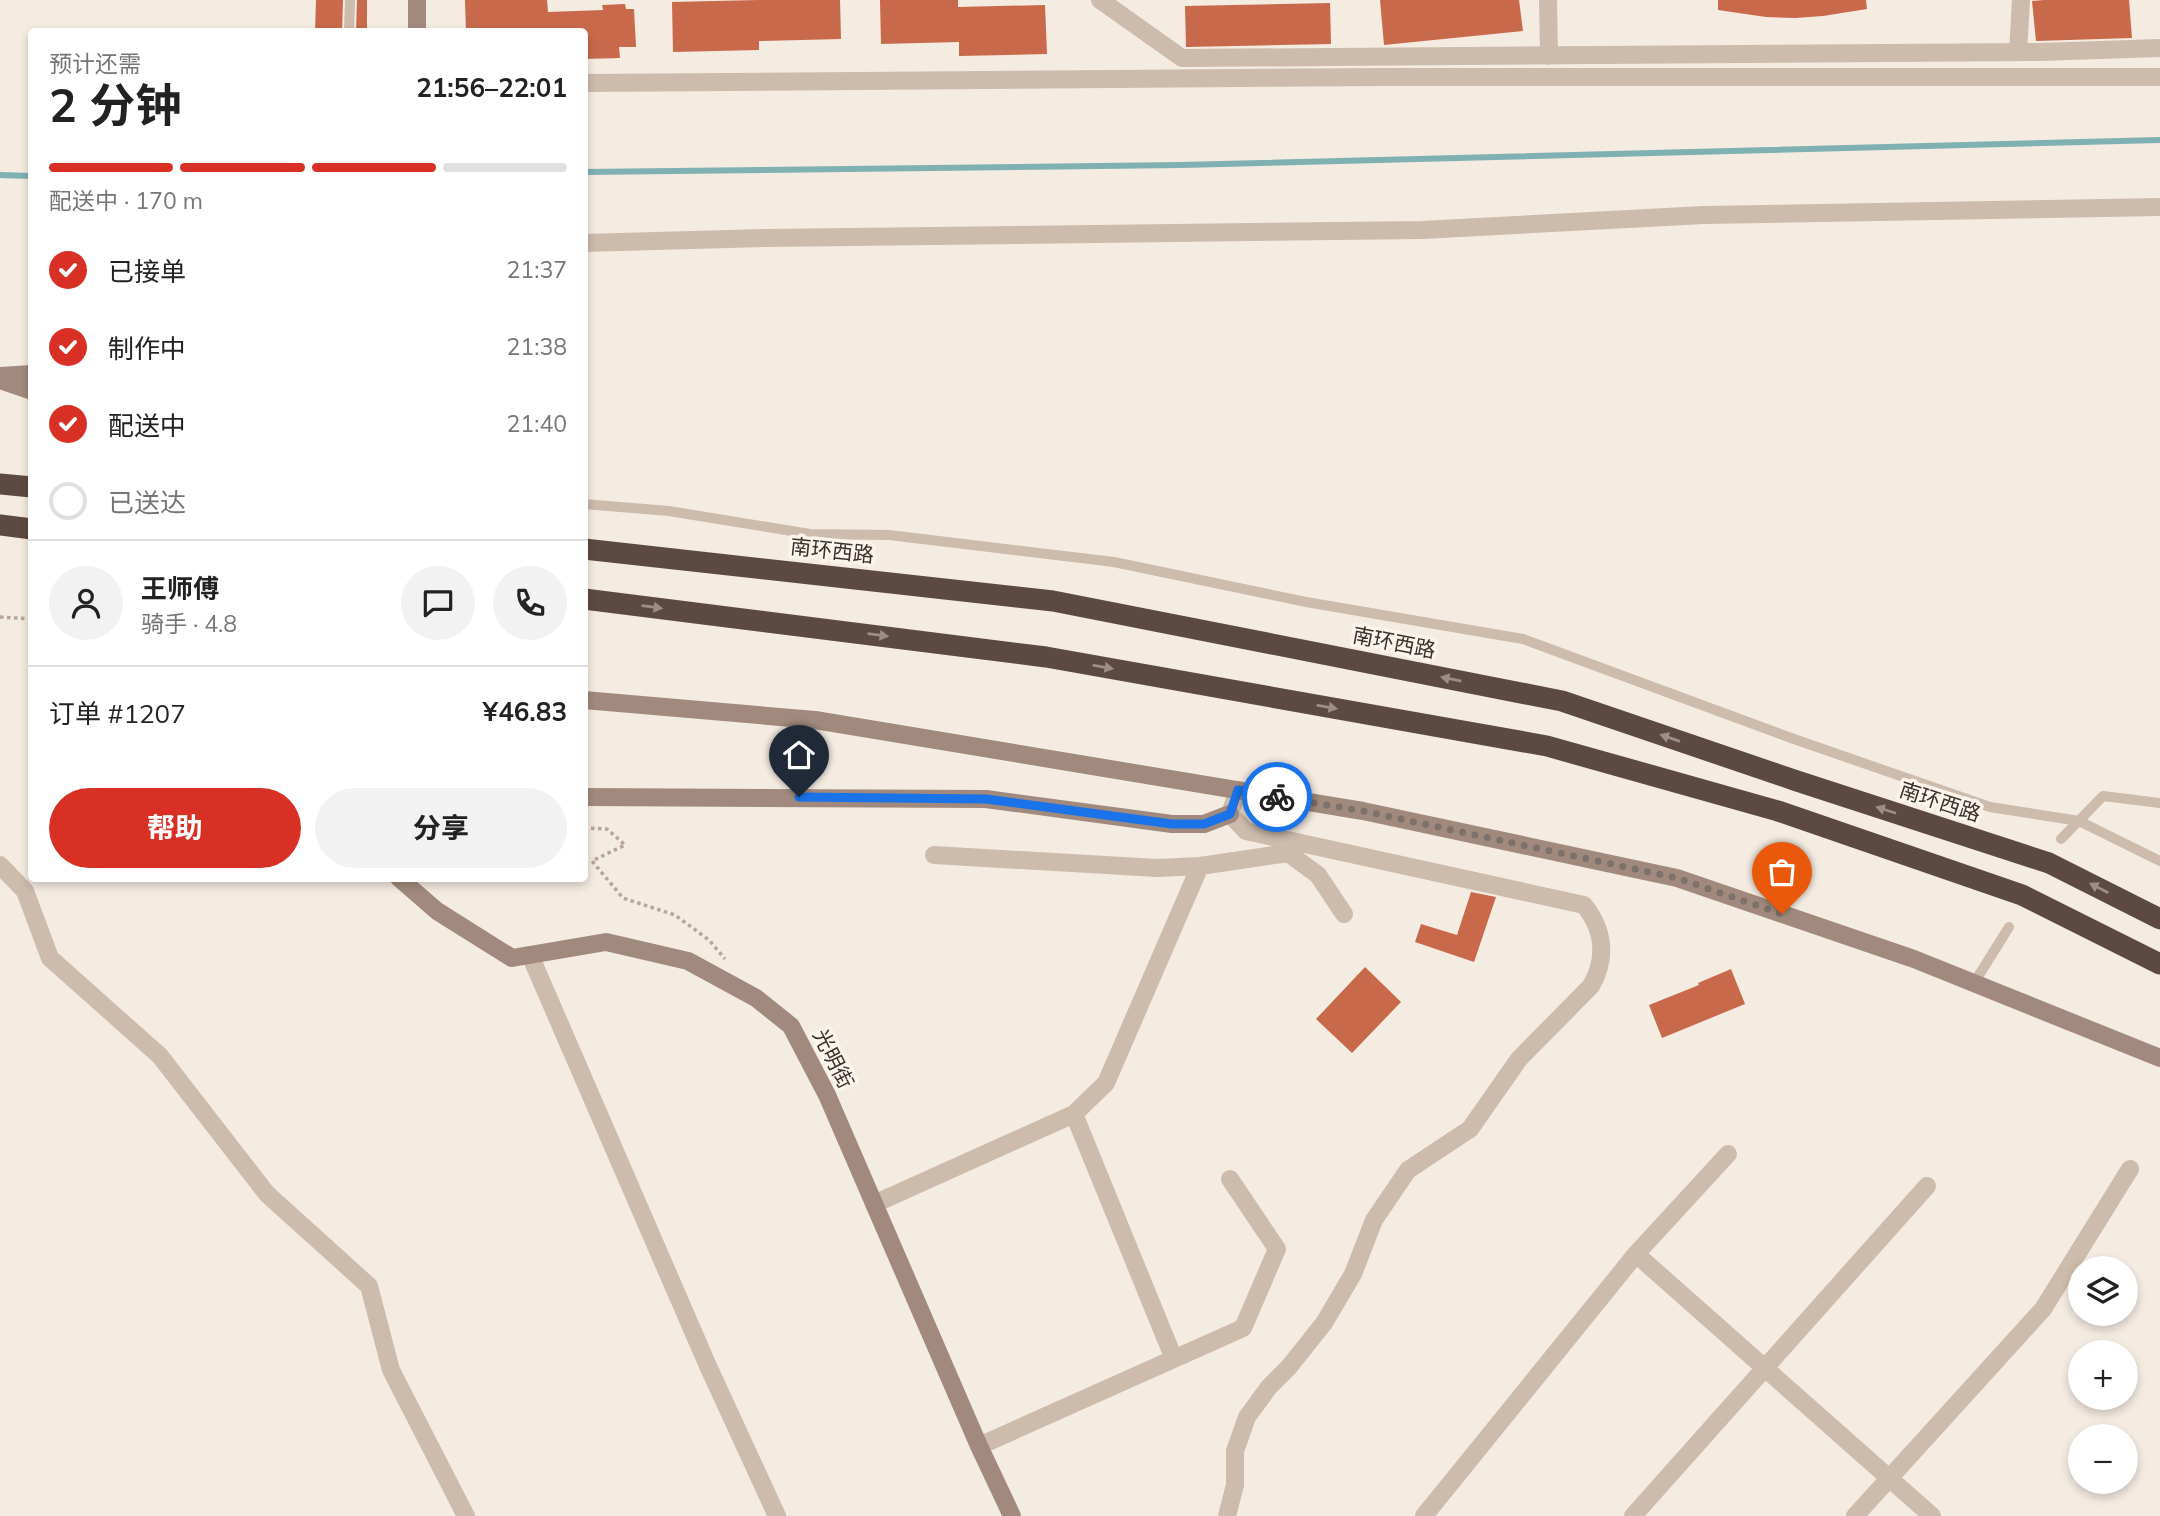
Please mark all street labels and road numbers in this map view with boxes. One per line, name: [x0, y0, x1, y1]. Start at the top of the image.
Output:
street label: 南环西路: [789, 533, 875, 567]
street label: 南环西路: [1350, 621, 1438, 663]
street label: 南环西路: [1896, 776, 1984, 826]
street label: 光明街: [808, 1025, 860, 1093]

